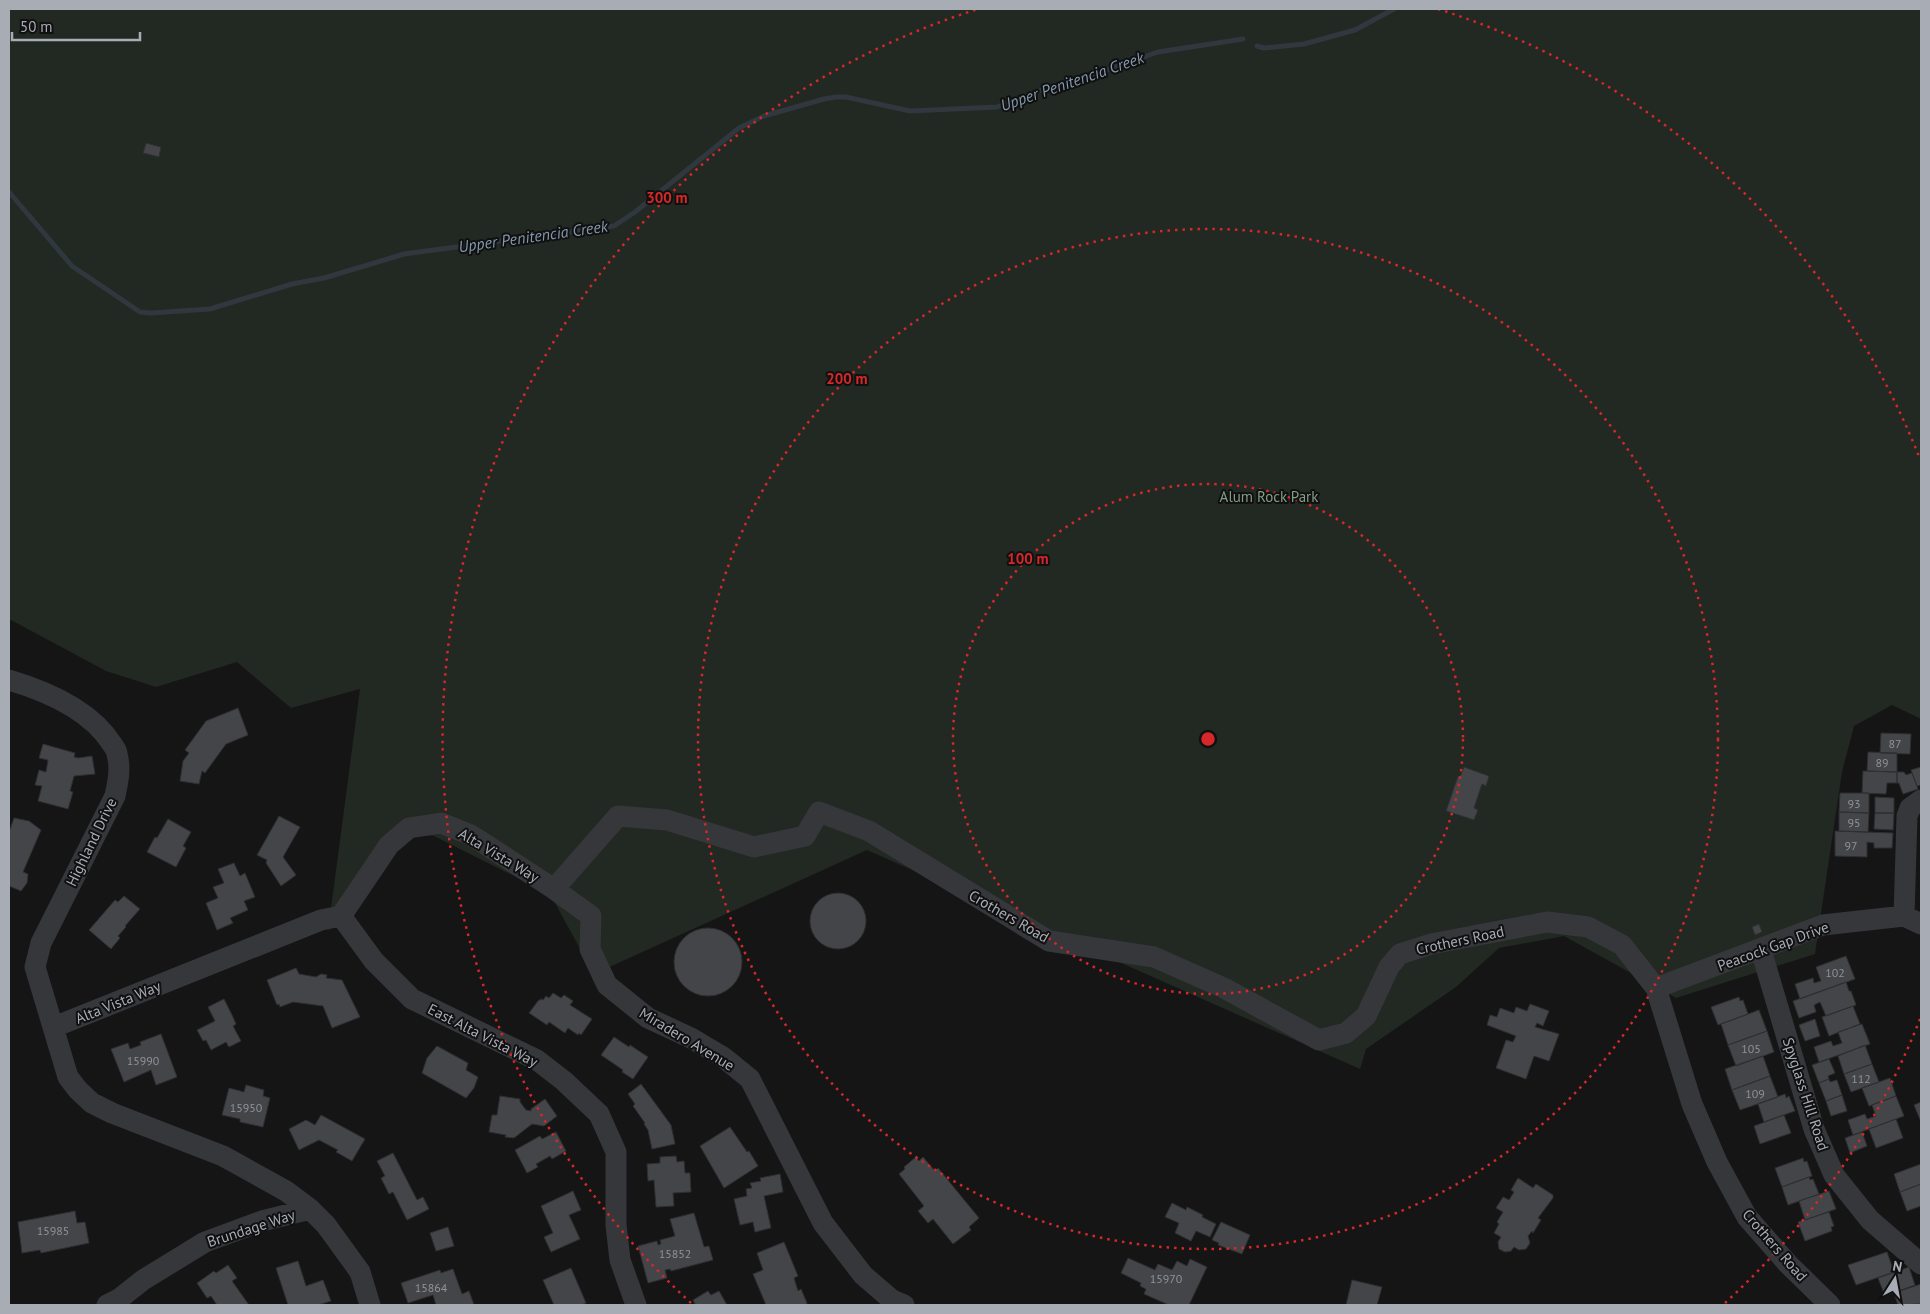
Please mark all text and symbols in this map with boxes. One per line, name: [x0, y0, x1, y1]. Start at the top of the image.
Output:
scale bar: [12, 10, 140, 42]
text: 50 m: [20, 17, 53, 36]
water label: Upper Penitencia Creek: [998, 47, 1147, 115]
text: 300 m: [646, 188, 688, 207]
water label: Upper Penitencia Creek: [457, 216, 610, 256]
text: 200 m: [826, 369, 868, 388]
park label: Alum Rock Park: [1220, 487, 1319, 506]
text: 100 m: [1007, 549, 1049, 568]
centre of rings: [1199, 730, 1217, 748]
house number: 87: [1888, 736, 1902, 751]
house number: 89: [1875, 755, 1889, 770]
street label: Highland Drive: [61, 795, 121, 889]
house number: 93: [1847, 796, 1861, 811]
house number: 95: [1847, 815, 1861, 830]
street label: Alta Vista Way: [455, 824, 543, 886]
house number: 97: [1844, 838, 1858, 853]
street label: Crothers Road: [965, 885, 1053, 947]
street label: Peacock Gap Drive: [1715, 917, 1831, 975]
street label: Crothers Road: [1414, 921, 1506, 959]
house number: 102: [1825, 965, 1845, 980]
street label: Alta Vista Way: [72, 976, 164, 1028]
street label: East Alta Vista Way: [425, 999, 541, 1071]
street label: Miradero Avenue: [636, 1003, 738, 1075]
street label: Spyglass Hill Road: [1779, 1035, 1833, 1153]
house number: 105: [1741, 1041, 1761, 1056]
house number: 15990: [127, 1053, 160, 1068]
house number: 112: [1851, 1071, 1871, 1086]
house number: 109: [1745, 1086, 1765, 1101]
house number: 15950: [230, 1100, 263, 1115]
street label: Brundage Way: [205, 1205, 297, 1251]
street label: Crothers Road: [1738, 1205, 1812, 1285]
house number: 15985: [37, 1223, 69, 1238]
house number: 15852: [659, 1246, 691, 1261]
north arrow: [1870, 1254, 1920, 1304]
text: N: [1891, 1257, 1904, 1276]
house number: 15970: [1150, 1271, 1183, 1286]
house number: 15864: [415, 1280, 448, 1295]

